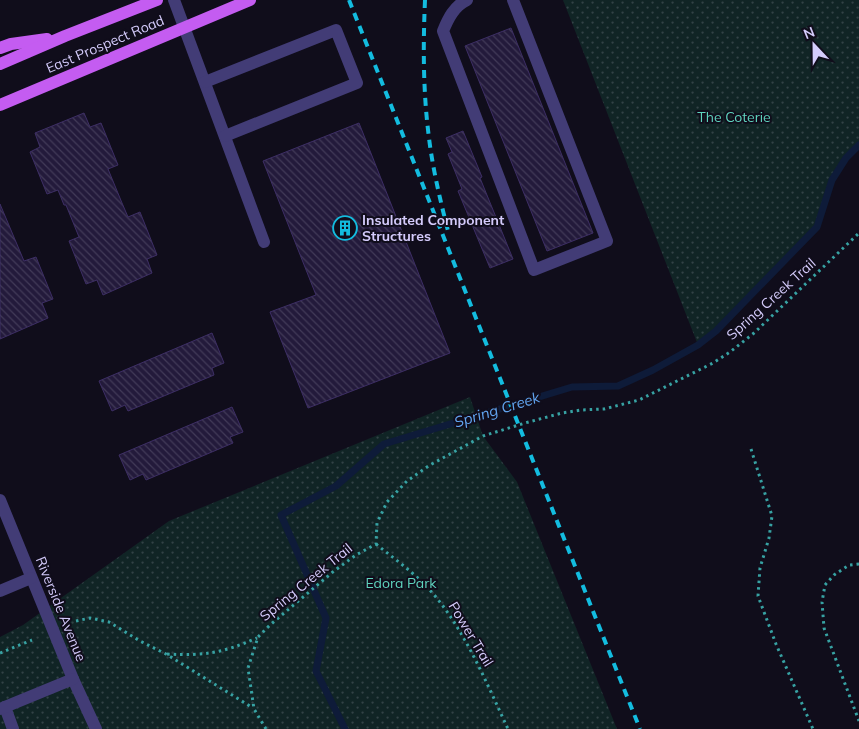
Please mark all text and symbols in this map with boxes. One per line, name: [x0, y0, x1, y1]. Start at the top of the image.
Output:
street label: East Prospect Road: [43, 11, 167, 77]
north arrow: [789, 20, 839, 70]
text: N: [801, 23, 817, 43]
park label: The Coterie: [697, 108, 771, 126]
place label: Insulated Component Structures: [362, 211, 505, 245]
building icon: Insulated Component Structures: [332, 215, 358, 241]
street label: Spring Creek Trail: [723, 254, 819, 344]
water label: Spring Creek: [452, 387, 543, 432]
street label: Spring Creek Trail: [256, 539, 356, 625]
street label: Riverside Avenue: [32, 554, 90, 664]
park label: Edora Park: [365, 574, 437, 592]
street label: Power Trail: [445, 598, 497, 670]

